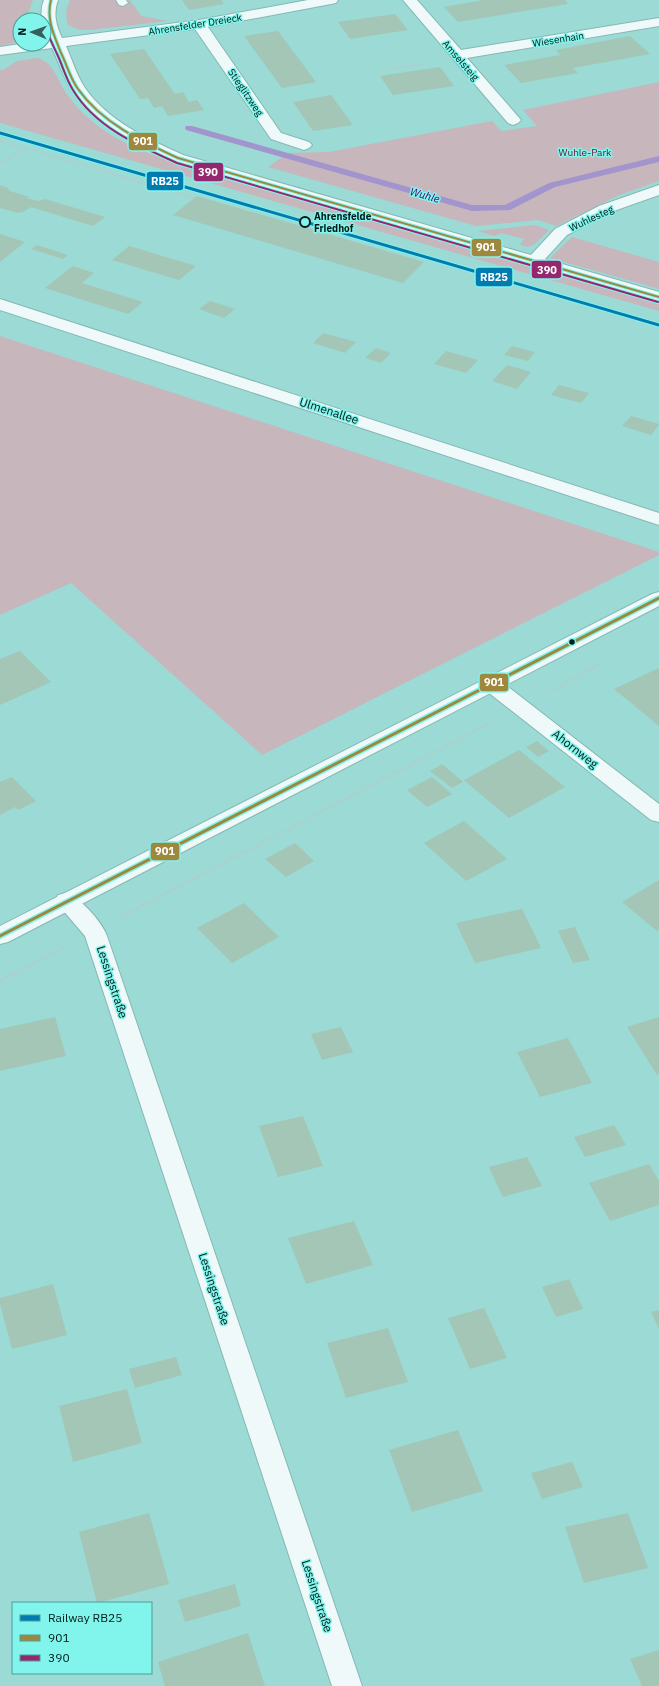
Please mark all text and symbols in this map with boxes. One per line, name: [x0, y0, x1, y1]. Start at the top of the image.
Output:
street label: Ahrensfelder Dreieck: [147, 11, 244, 38]
north arrow: [12, 12, 52, 52]
text: N: [15, 27, 29, 36]
street label: Wiesenhain: [531, 29, 585, 50]
street label: Amselsteig: [439, 37, 482, 84]
street label: Stieglitzweg: [225, 66, 267, 119]
line badge: 901: [128, 132, 158, 151]
text: 901: [133, 134, 153, 148]
park label: Wuhle-Park: [559, 146, 612, 159]
line badge: 390: [193, 162, 224, 182]
text: 390: [198, 165, 218, 179]
line badge: RB25: [146, 171, 184, 191]
text: RB25: [151, 174, 179, 188]
water label: Wuhle: [408, 184, 442, 206]
street label: Wuhlesteg: [567, 202, 616, 234]
place label: Ahrensfelde Friedhof: [314, 210, 372, 235]
marker: Ahrensfelde Friedhof: [299, 216, 311, 228]
line badge: 901: [471, 238, 502, 257]
text: 901: [476, 240, 496, 254]
line badge: 390: [531, 260, 562, 279]
text: 390: [537, 263, 557, 277]
line badge: RB25: [475, 267, 513, 287]
text: RB25: [480, 270, 508, 284]
street label: Ulmenallee: [298, 394, 361, 427]
unlabelled marker: [567, 637, 577, 647]
line badge: 901: [479, 673, 509, 692]
text: 901: [484, 675, 504, 689]
street label: Ahornweg: [549, 726, 602, 772]
line badge: 901: [150, 842, 180, 861]
text: 901: [155, 844, 175, 858]
street label: Lessingstraße: [94, 944, 131, 1020]
street label: Lessingstraße: [196, 1251, 233, 1327]
street label: Lessingstraße: [299, 1558, 336, 1634]
legend: [12, 1602, 152, 1674]
text: Railway RB25: [48, 1610, 122, 1625]
text: 901: [48, 1630, 70, 1645]
text: 390: [48, 1650, 70, 1665]

